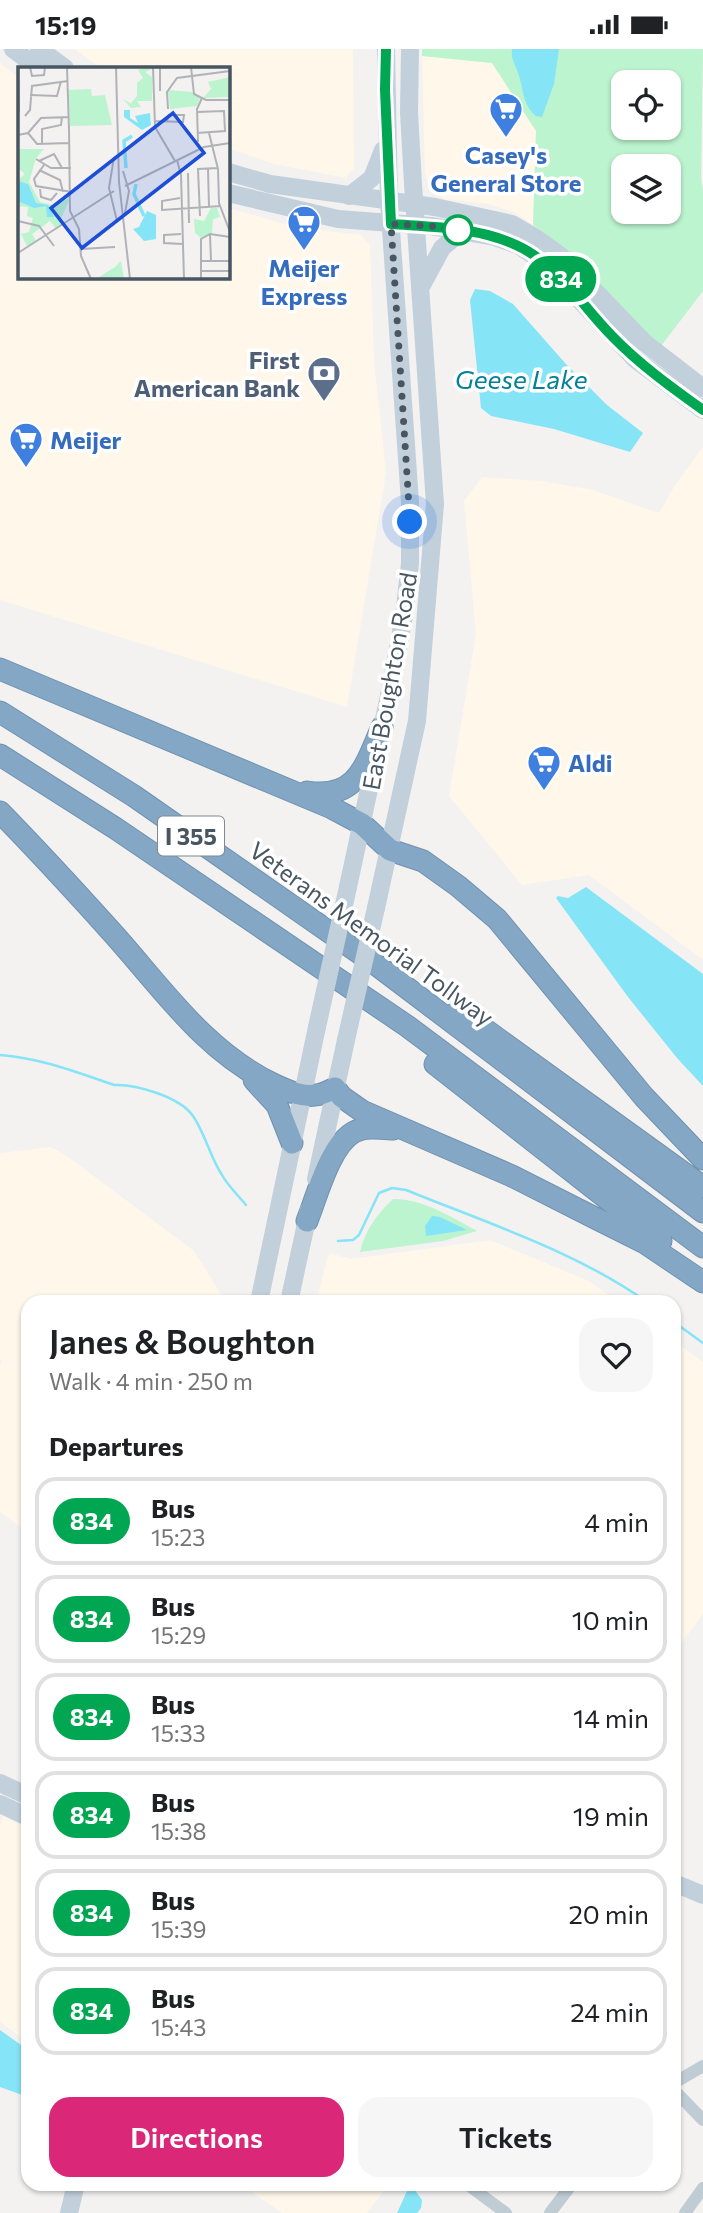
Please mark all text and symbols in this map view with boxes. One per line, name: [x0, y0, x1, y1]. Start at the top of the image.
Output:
text: 15:19: [35, 9, 97, 40]
inset map: [18, 67, 229, 278]
map controls: [611, 70, 681, 224]
button: locate: [611, 70, 681, 140]
supermarket icon: Casey's General Store: [487, 90, 525, 139]
place label: Casey's General Store: [431, 140, 581, 197]
button: layers: [611, 154, 681, 224]
supermarket icon: Meijer Express: [285, 203, 323, 252]
unlabelled marker: [443, 215, 473, 245]
place label: Meijer Express: [261, 253, 347, 310]
line badge: 834: [521, 256, 601, 302]
text: 834: [539, 264, 583, 293]
place label: First American Bank: [134, 345, 300, 402]
bank icon: First American Bank: [305, 354, 343, 403]
water label: Geese Lake: [455, 363, 588, 394]
supermarket icon: Meijer: [7, 420, 45, 469]
place label: Meijer: [50, 425, 122, 454]
your location: [392, 504, 427, 539]
street label: East Boughton Road: [356, 570, 422, 792]
supermarket icon: Aldi: [525, 743, 563, 792]
place label: Aldi: [568, 748, 613, 777]
road number: I 355: [158, 817, 224, 855]
street label: Veterans Memorial Tollway: [244, 835, 500, 1031]
button: heart: [579, 1318, 653, 1392]
text: Janes & Boughton: [49, 1320, 315, 1361]
text: Walk · 4 min · 250 m: [49, 1367, 253, 1395]
text: Departures: [49, 1430, 184, 1461]
text: Bus: [151, 1492, 195, 1523]
text: 834: [70, 1506, 113, 1535]
text: 4 min: [584, 1506, 649, 1537]
text: 15:23: [151, 1523, 205, 1551]
text: Bus: [151, 1590, 195, 1621]
text: 834: [70, 1604, 113, 1633]
text: 10 min: [572, 1604, 649, 1635]
text: 15:29: [151, 1621, 206, 1649]
text: Bus: [151, 1688, 195, 1719]
text: 834: [70, 1702, 113, 1731]
text: 14 min: [573, 1702, 649, 1733]
text: 15:33: [151, 1719, 206, 1747]
text: Bus: [151, 1786, 195, 1817]
text: 834: [70, 1800, 113, 1829]
text: 19 min: [573, 1800, 649, 1831]
text: 15:38: [151, 1817, 207, 1845]
text: Bus: [151, 1884, 195, 1915]
text: 834: [70, 1898, 113, 1927]
text: 20 min: [568, 1898, 649, 1929]
text: 15:39: [151, 1915, 207, 1943]
text: Bus: [151, 1982, 195, 2013]
text: 834: [70, 1996, 113, 2025]
text: 24 min: [570, 1996, 649, 2027]
text: 15:43: [151, 2013, 206, 2041]
button: Directions: [49, 2097, 344, 2177]
button: Tickets: [358, 2097, 653, 2177]

